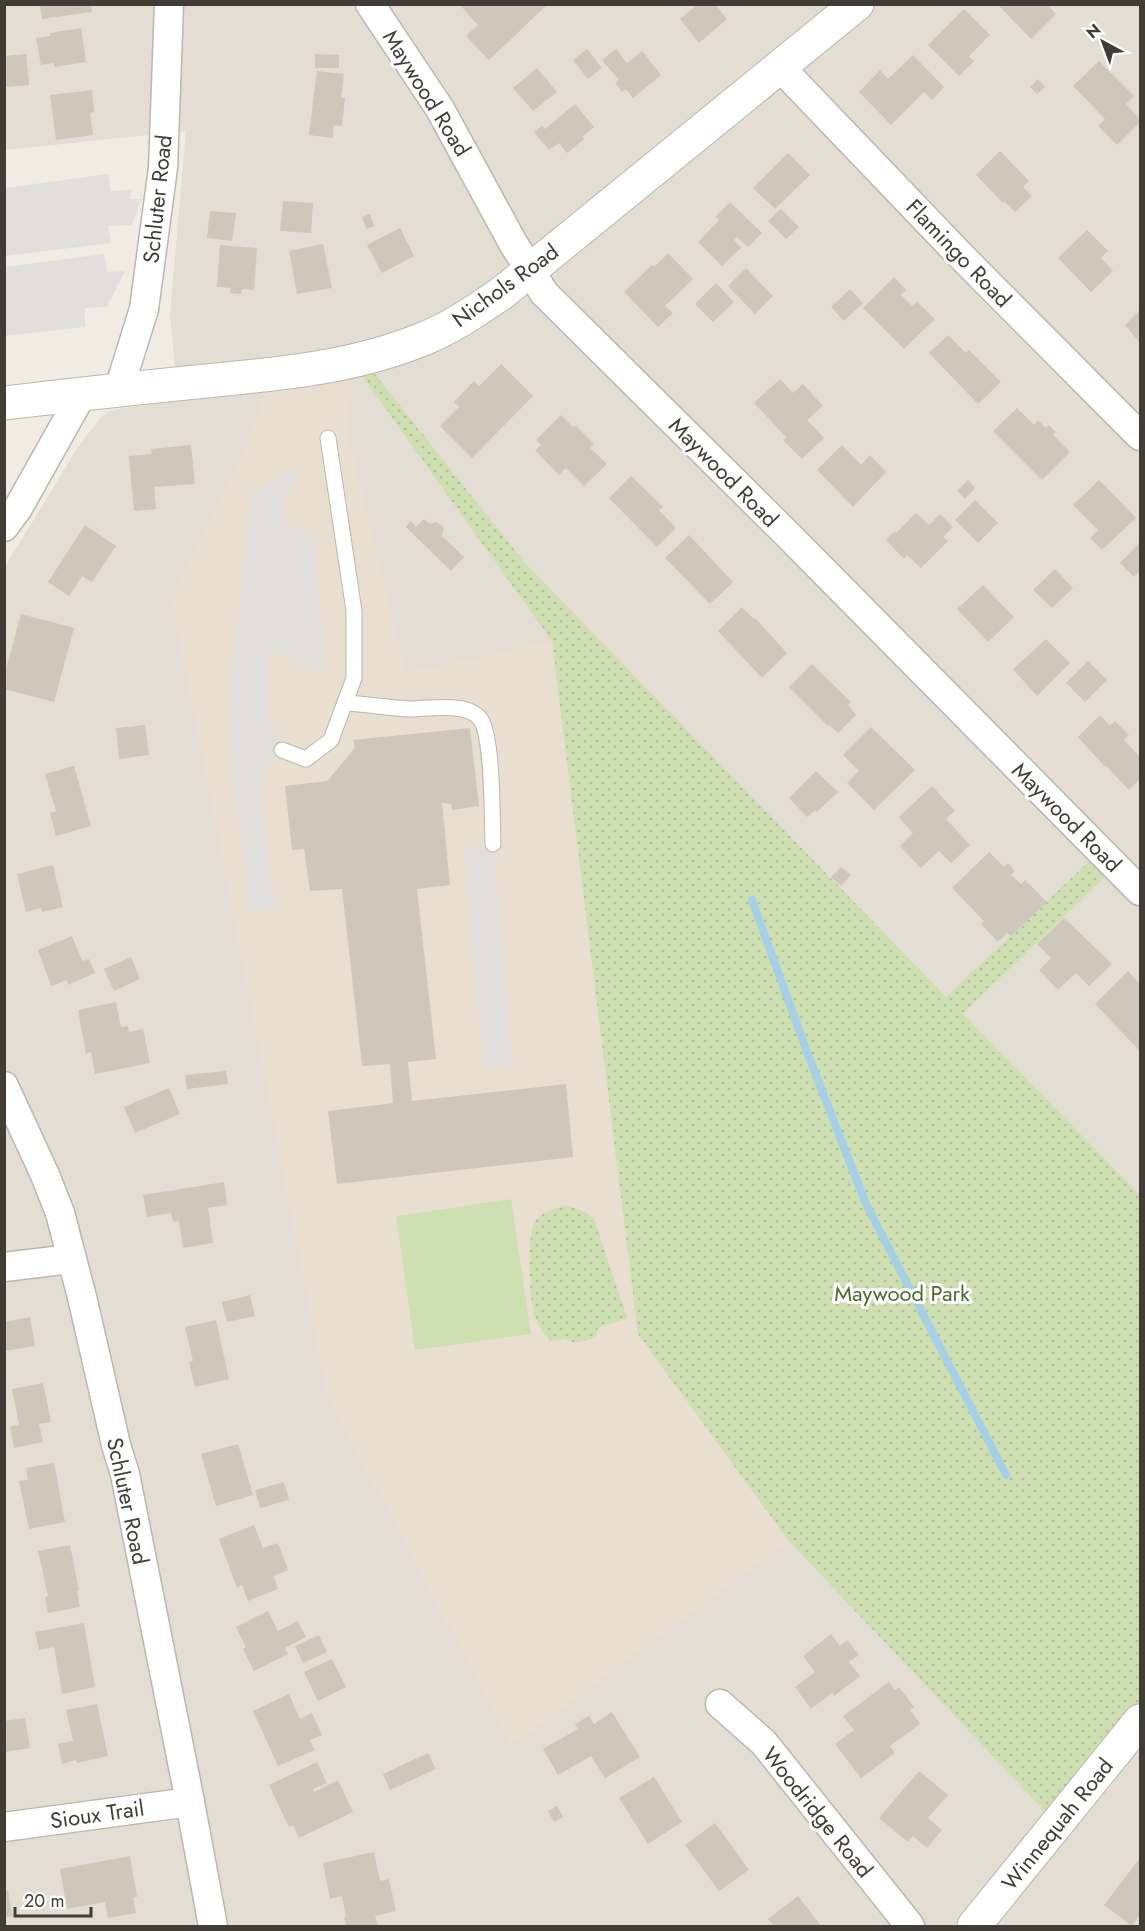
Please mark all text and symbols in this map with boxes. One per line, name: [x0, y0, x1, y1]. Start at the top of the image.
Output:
north arrow: [1073, 12, 1133, 72]
text: N: [1081, 18, 1106, 44]
street label: Maywood Road: [375, 24, 479, 162]
street label: Schluter Road: [134, 133, 180, 265]
street label: Flamingo Road: [899, 192, 1019, 314]
street label: Nichols Road: [445, 235, 565, 335]
street label: Maywood Road: [662, 410, 786, 534]
street label: Maywood Road: [1005, 755, 1129, 879]
park label: Maywood Park: [834, 1277, 970, 1309]
street label: Schluter Road: [99, 1435, 157, 1567]
street label: Woodridge Road: [755, 1740, 881, 1884]
street label: Winnequah Road: [994, 1751, 1120, 1897]
street label: Sioux Trail: [48, 1792, 146, 1836]
scale bar: [15, 1880, 92, 1918]
text: 20 m: [24, 1888, 64, 1914]

